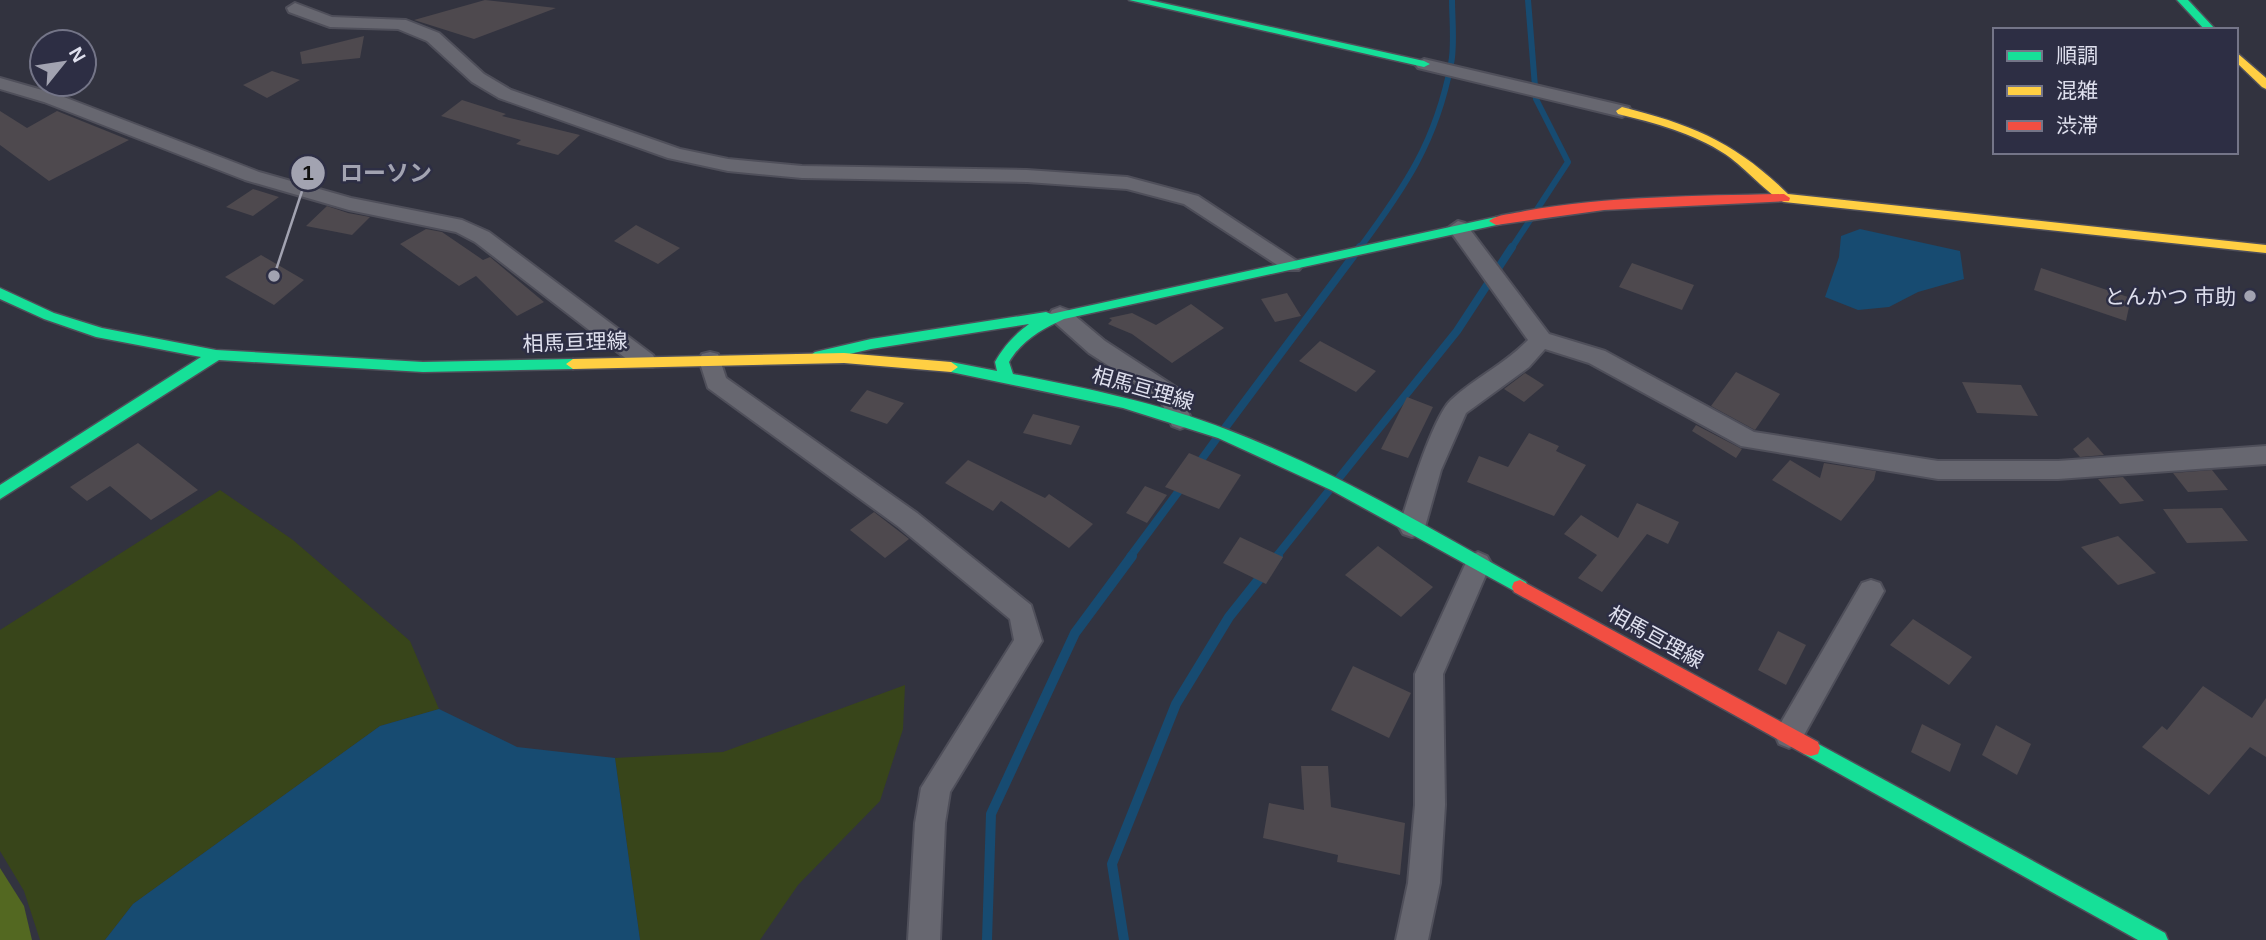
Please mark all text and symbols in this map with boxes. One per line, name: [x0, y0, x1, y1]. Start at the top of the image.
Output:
north arrow: [28, 28, 98, 98]
legend: [1993, 28, 2238, 154]
text: N: [65, 44, 90, 66]
text: 順調: [2056, 44, 2098, 67]
text: 混雑: [2056, 79, 2098, 102]
text: 渋滞: [2056, 114, 2098, 137]
callout: ローソン: [291, 151, 446, 195]
text: ローソン: [340, 160, 432, 186]
text: 1: [302, 161, 314, 184]
place label: とんかつ 市助: [2104, 285, 2236, 308]
marker: とんかつ 市助: [2242, 288, 2258, 304]
street label: 相馬亘理線: [522, 329, 628, 355]
street label: 相馬亘理線: [1089, 362, 1197, 414]
street label: 相馬亘理線: [1605, 601, 1707, 673]

